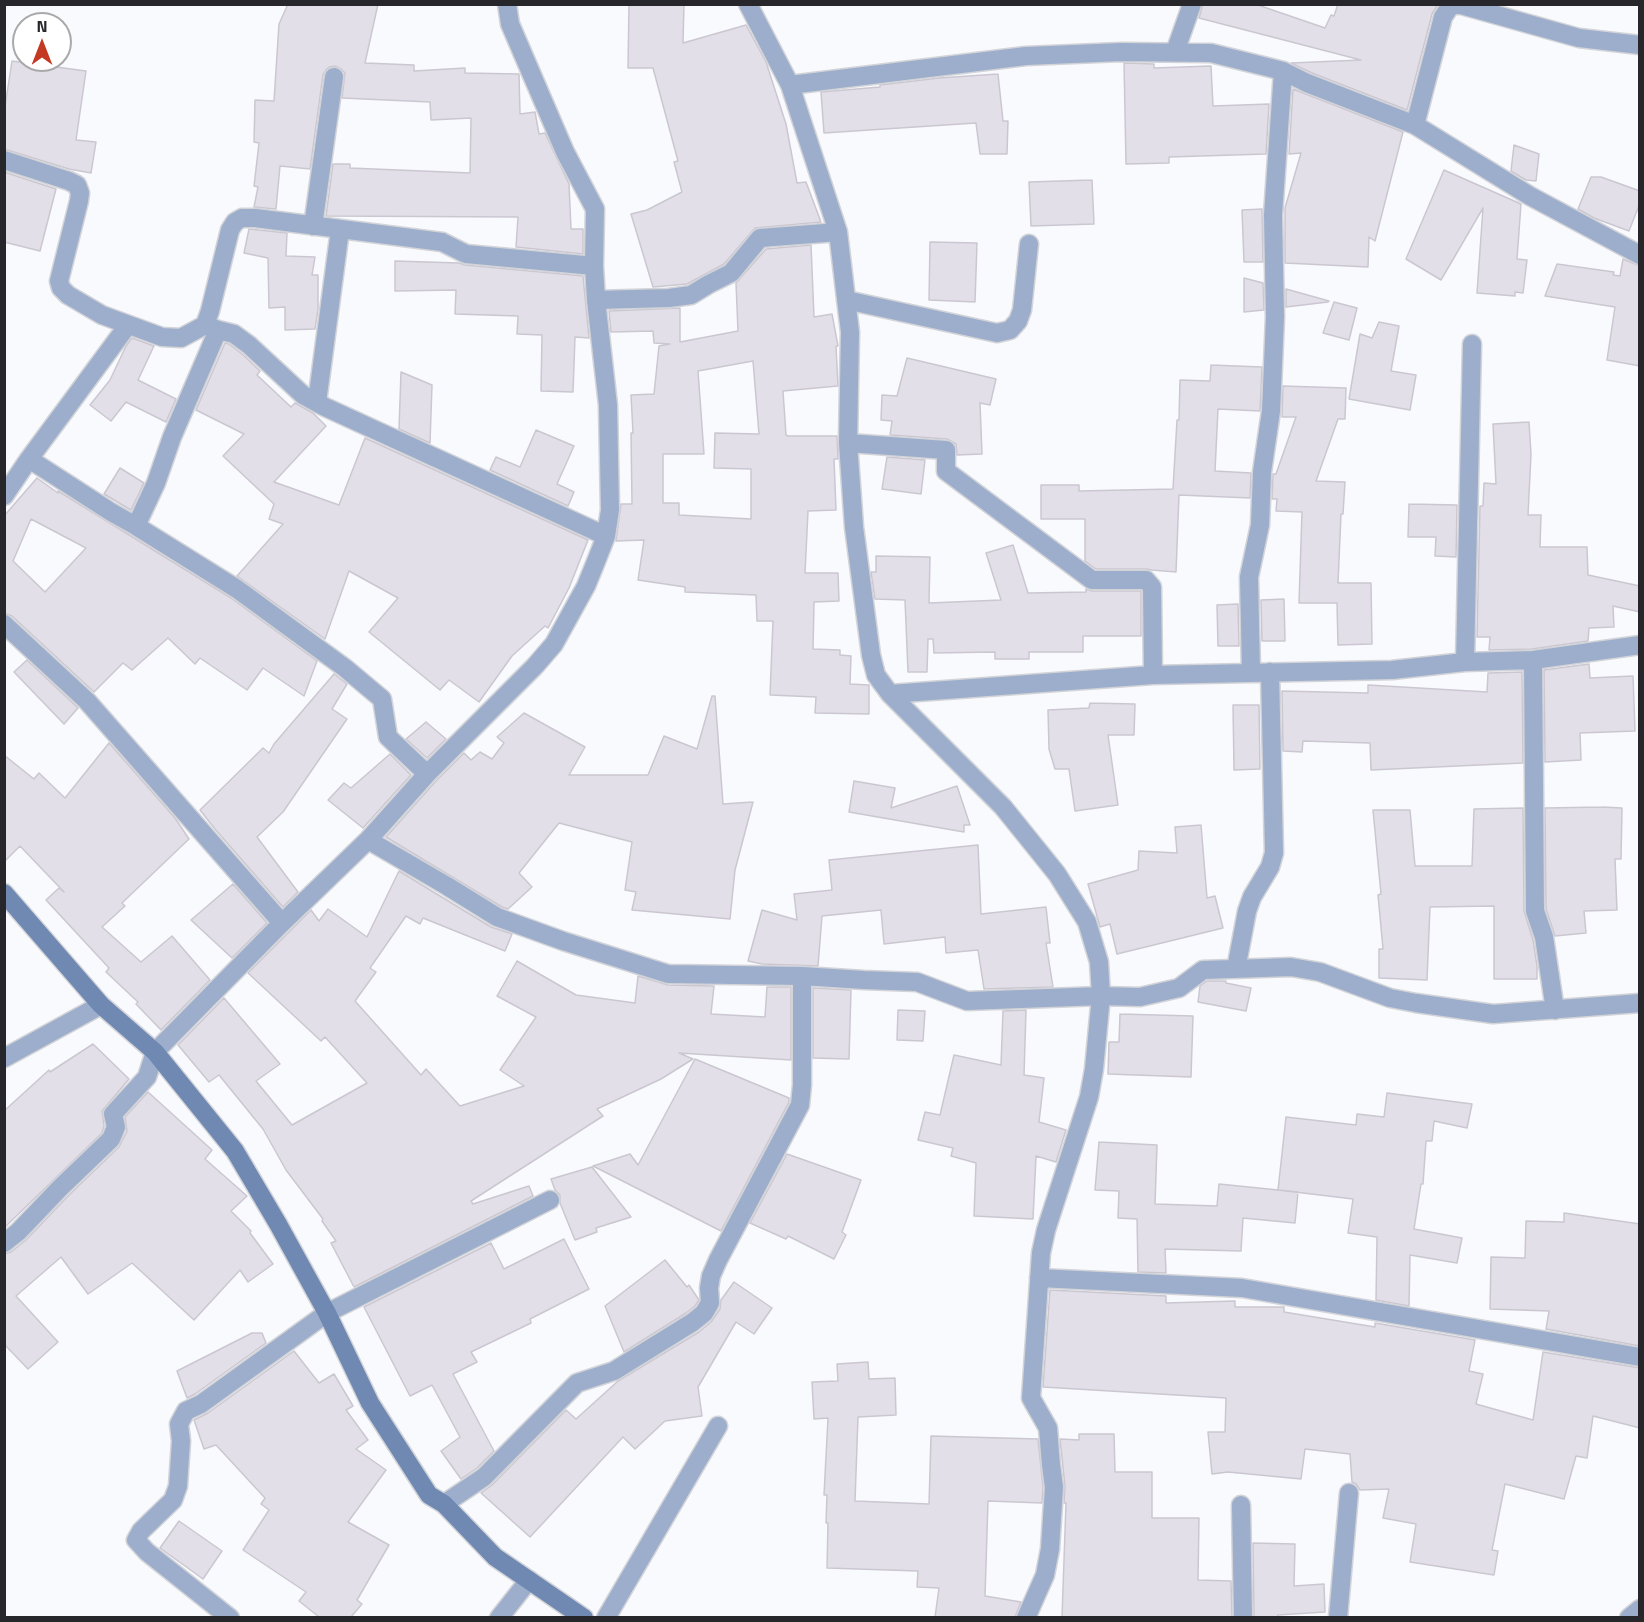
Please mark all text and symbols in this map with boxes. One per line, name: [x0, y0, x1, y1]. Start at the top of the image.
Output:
north arrow: [12, 12, 72, 72]
text: N: [36, 14, 48, 38]

